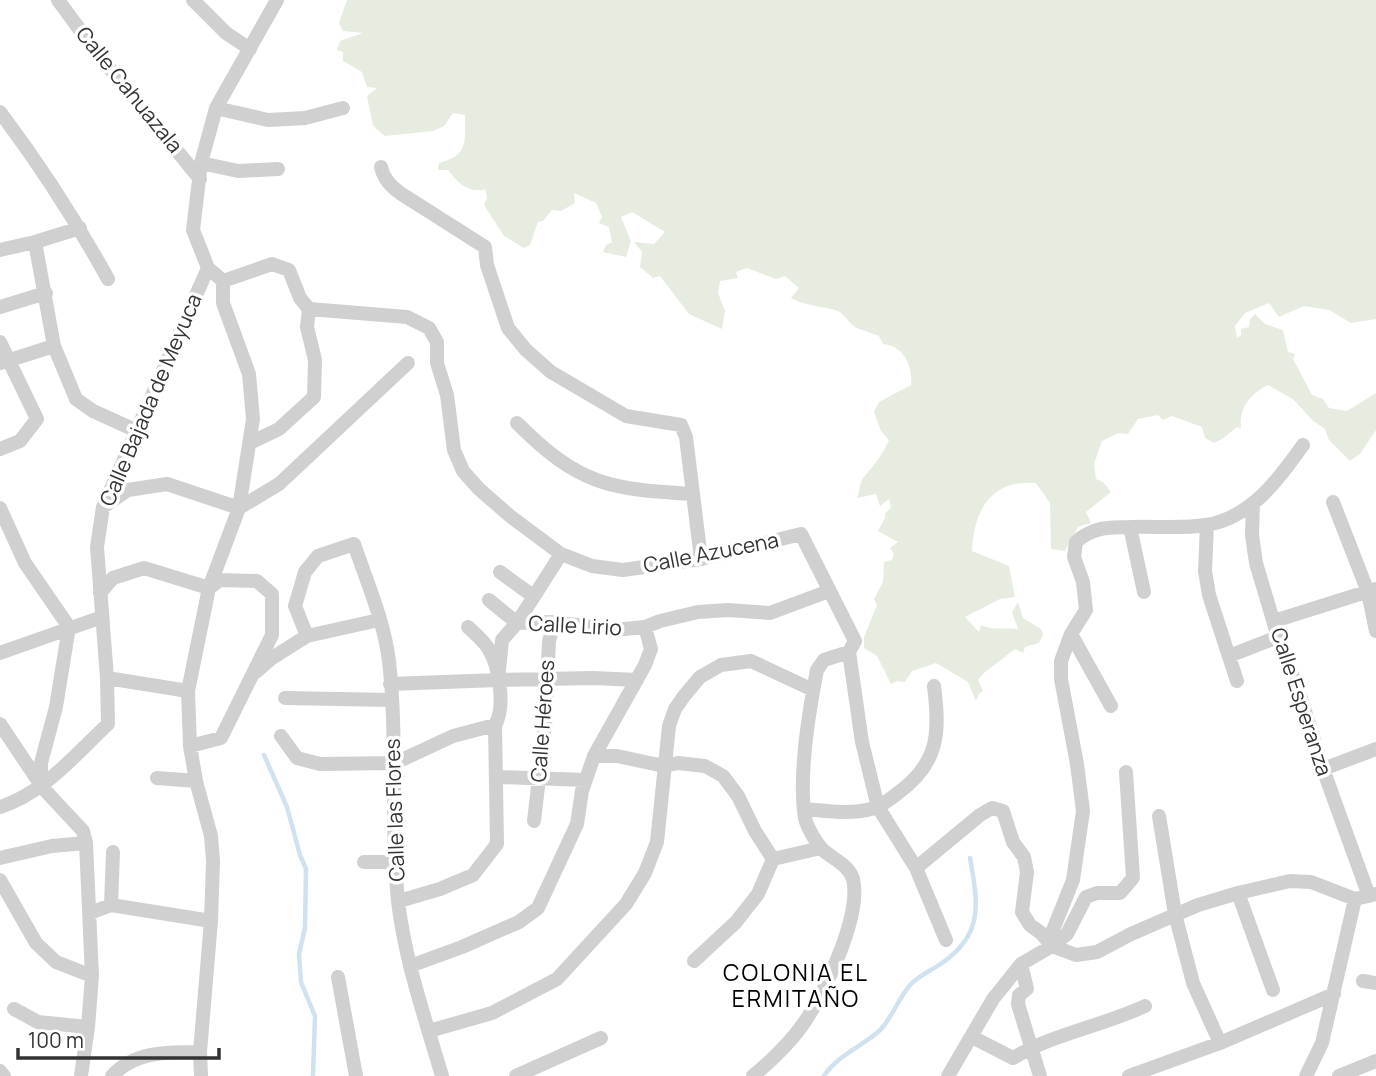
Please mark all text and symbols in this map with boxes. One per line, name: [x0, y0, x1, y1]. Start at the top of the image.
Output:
street label: Calle Cahuazala: [70, 20, 189, 158]
street label: Calle Bajada de Meyuca: [93, 289, 208, 510]
street label: Calle Azucena: [641, 525, 781, 579]
street label: Calle Lirio: [528, 609, 622, 641]
street label: Calle Esperanza: [1265, 624, 1339, 779]
street label: Calle Héroes: [524, 659, 560, 783]
street label: Calle las Flores: [378, 738, 410, 882]
district label: COLONIA EL ERMITAÑO: [723, 956, 869, 1014]
scale bar: [18, 1016, 219, 1060]
text: 100 m: [28, 1026, 84, 1054]

